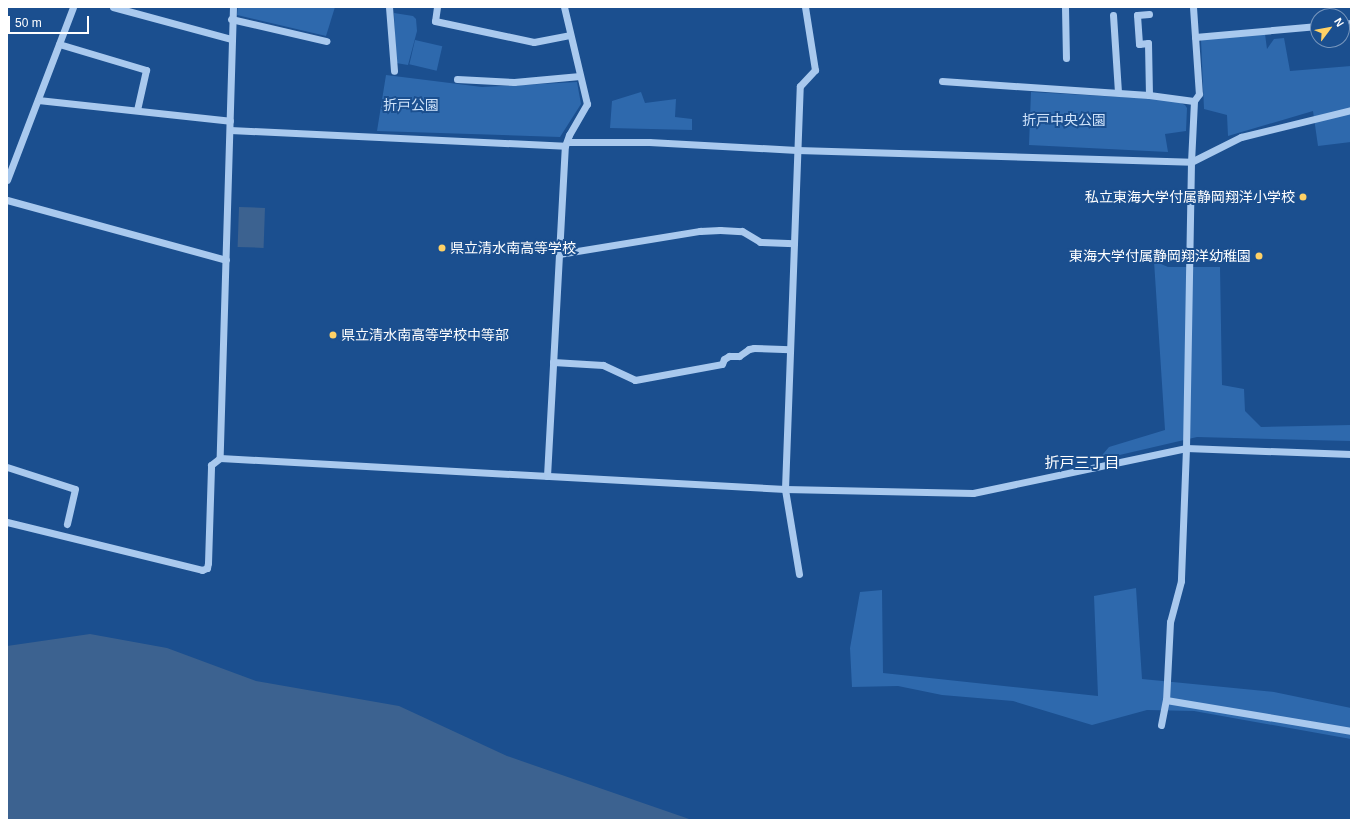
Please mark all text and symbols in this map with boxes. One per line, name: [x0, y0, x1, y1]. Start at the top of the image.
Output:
scale bar: [10, 8, 91, 34]
north arrow: [1310, 8, 1350, 48]
text: 50 m: [15, 16, 42, 30]
text: N: [1332, 16, 1347, 29]
park label: 折戸公園: [383, 97, 439, 113]
park label: 折戸中央公園: [1022, 112, 1106, 128]
place label: 私立東海大学付属静岡翔洋小学校: [1085, 189, 1295, 205]
marker: 私立東海大学付属静岡翔洋小学校: [1298, 192, 1308, 202]
place label: 県立清水南高等学校: [450, 240, 576, 256]
marker: 県立清水南高等学校: [437, 243, 447, 253]
place label: 東海大学付属静岡翔洋幼稚園: [1069, 248, 1251, 264]
marker: 東海大学付属静岡翔洋幼稚園: [1254, 251, 1264, 261]
place label: 県立清水南高等学校中等部: [341, 327, 509, 343]
marker: 県立清水南高等学校中等部: [328, 330, 338, 340]
district label: 折戸三丁目: [1045, 454, 1119, 472]

